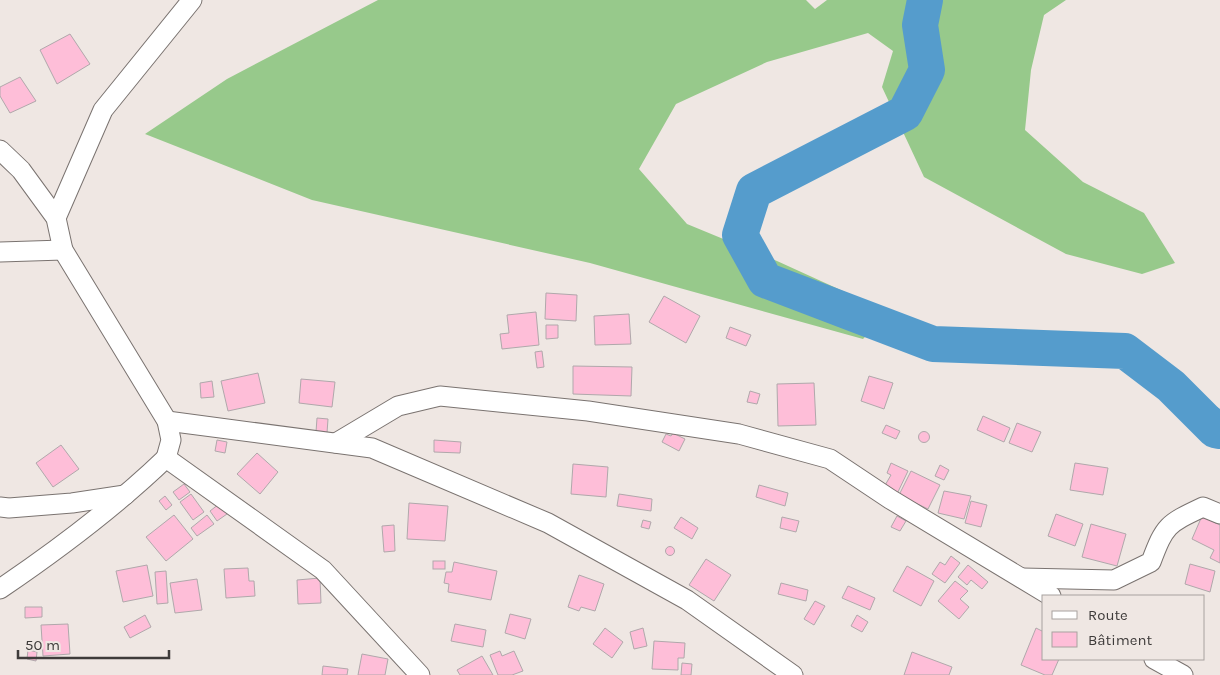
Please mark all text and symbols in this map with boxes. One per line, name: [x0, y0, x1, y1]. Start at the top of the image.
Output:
legend: [1042, 595, 1205, 660]
text: Route: [1088, 606, 1128, 624]
scale bar: [18, 628, 169, 660]
text: Bâtiment: [1088, 631, 1152, 649]
text: 50 m: [25, 636, 60, 654]

